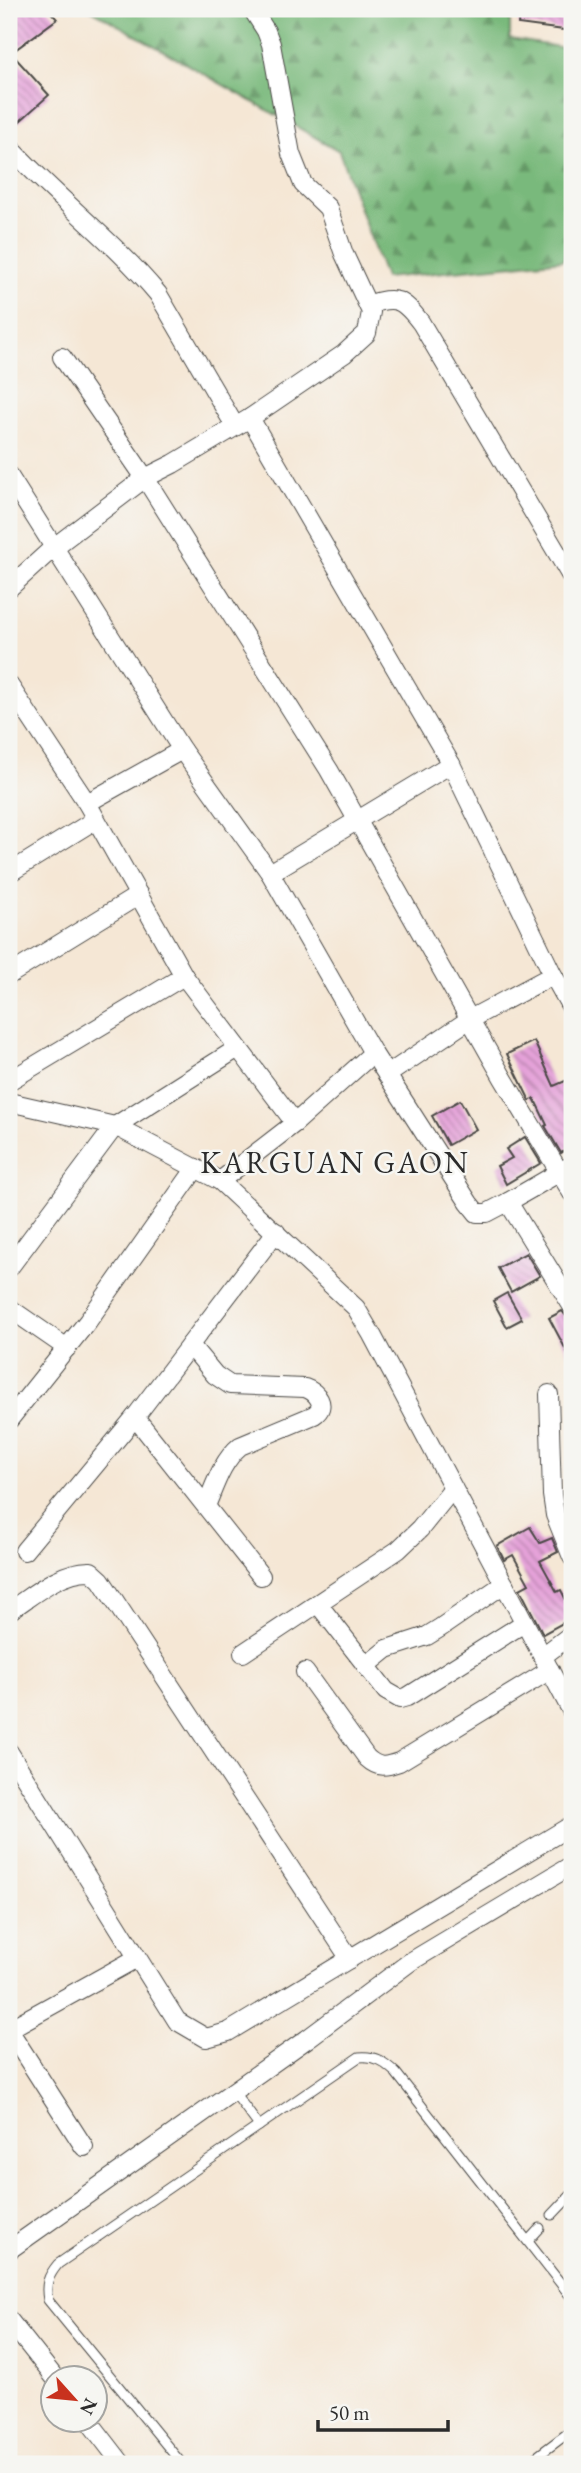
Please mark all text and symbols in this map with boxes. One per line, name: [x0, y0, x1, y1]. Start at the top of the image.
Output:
district label: KARGUAN GAON: [200, 1143, 470, 1182]
north arrow: [38, 2364, 108, 2434]
scale bar: [318, 2389, 448, 2433]
text: N: [74, 2394, 103, 2420]
text: 50 m: [329, 2399, 370, 2426]

